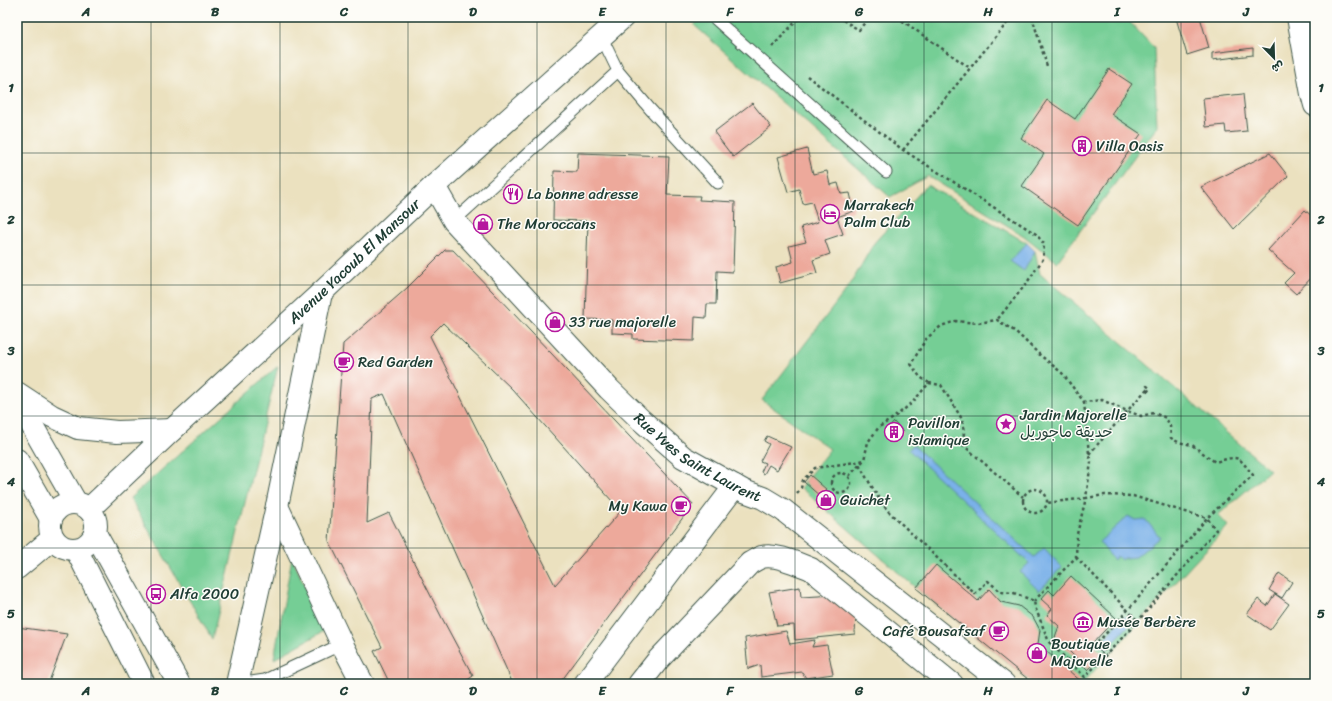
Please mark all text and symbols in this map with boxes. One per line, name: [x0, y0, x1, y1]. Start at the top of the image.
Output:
text: A: [81, 0, 90, 23]
text: B: [211, 0, 220, 23]
text: C: [339, 0, 349, 23]
text: D: [469, 0, 477, 23]
text: E: [598, 0, 607, 23]
text: F: [725, 0, 734, 23]
text: G: [854, 0, 864, 23]
text: H: [982, 0, 993, 23]
text: I: [1113, 0, 1121, 23]
text: J: [1242, 0, 1250, 23]
north arrow: [1254, 38, 1294, 78]
text: ش: [1268, 56, 1287, 78]
text: 1: [8, 76, 14, 99]
text: 1: [1318, 76, 1324, 99]
place label: Villa Oasis: [1096, 133, 1164, 159]
building icon: Villa Oasis: [1071, 135, 1093, 157]
place label: La bonne adresse: [527, 181, 638, 207]
restaurant icon: La bonne adresse: [502, 183, 524, 205]
street label: Avenue Yacoub El Mansour: [281, 191, 427, 331]
place label: Marrakech Palm Club: [844, 192, 914, 235]
hotel icon: Marrakech Palm Club: [819, 203, 841, 225]
text: 2: [6, 208, 15, 231]
text: 2: [1316, 208, 1325, 231]
place label: The Moroccans: [497, 211, 596, 237]
shop icon: The Moroccans: [472, 213, 494, 235]
place label: 33 rue majorelle: [569, 309, 676, 335]
shop icon: 33 rue majorelle: [544, 311, 566, 333]
text: 3: [6, 339, 15, 362]
text: 3: [1316, 339, 1325, 362]
place label: Red Garden: [358, 349, 433, 375]
cafe icon: Red Garden: [333, 351, 355, 373]
place label: Jardin Majorelle حديقة ماجوريل: [1019, 402, 1127, 445]
street label: Rue Yves Saint Laurent: [627, 406, 766, 509]
place label: Pavillon islamique: [908, 410, 970, 453]
place icon: Jardin Majorelle حديقة ماجوريل: [995, 413, 1017, 435]
building icon: Pavillon islamique: [883, 421, 905, 443]
text: 4: [6, 470, 16, 493]
text: 4: [1316, 470, 1326, 493]
place label: Guichet: [840, 487, 891, 513]
shop icon: Guichet: [815, 489, 837, 511]
place label: My Kawa: [609, 493, 667, 519]
cafe icon: My Kawa: [670, 495, 692, 517]
place label: Alfa 2000: [169, 581, 239, 607]
bus stop icon: Alfa 2000: [145, 583, 167, 605]
text: 5: [7, 602, 15, 625]
text: 5: [1317, 602, 1325, 625]
place label: Musée Berbère: [1097, 609, 1196, 635]
museum icon: Musée Berbère: [1072, 611, 1094, 633]
place label: Café Bousafsaf: [883, 618, 986, 644]
cafe icon: Café Bousafsaf: [988, 620, 1010, 642]
place label: Boutique Majorelle: [1051, 631, 1113, 674]
shop icon: Boutique Majorelle: [1026, 642, 1048, 664]
text: A: [81, 679, 90, 701]
text: B: [211, 679, 220, 701]
text: C: [339, 679, 349, 701]
text: D: [469, 679, 477, 701]
text: E: [598, 679, 607, 701]
text: F: [725, 679, 734, 701]
text: G: [854, 679, 864, 701]
text: H: [982, 679, 993, 701]
text: I: [1113, 679, 1121, 701]
text: J: [1242, 679, 1250, 701]

